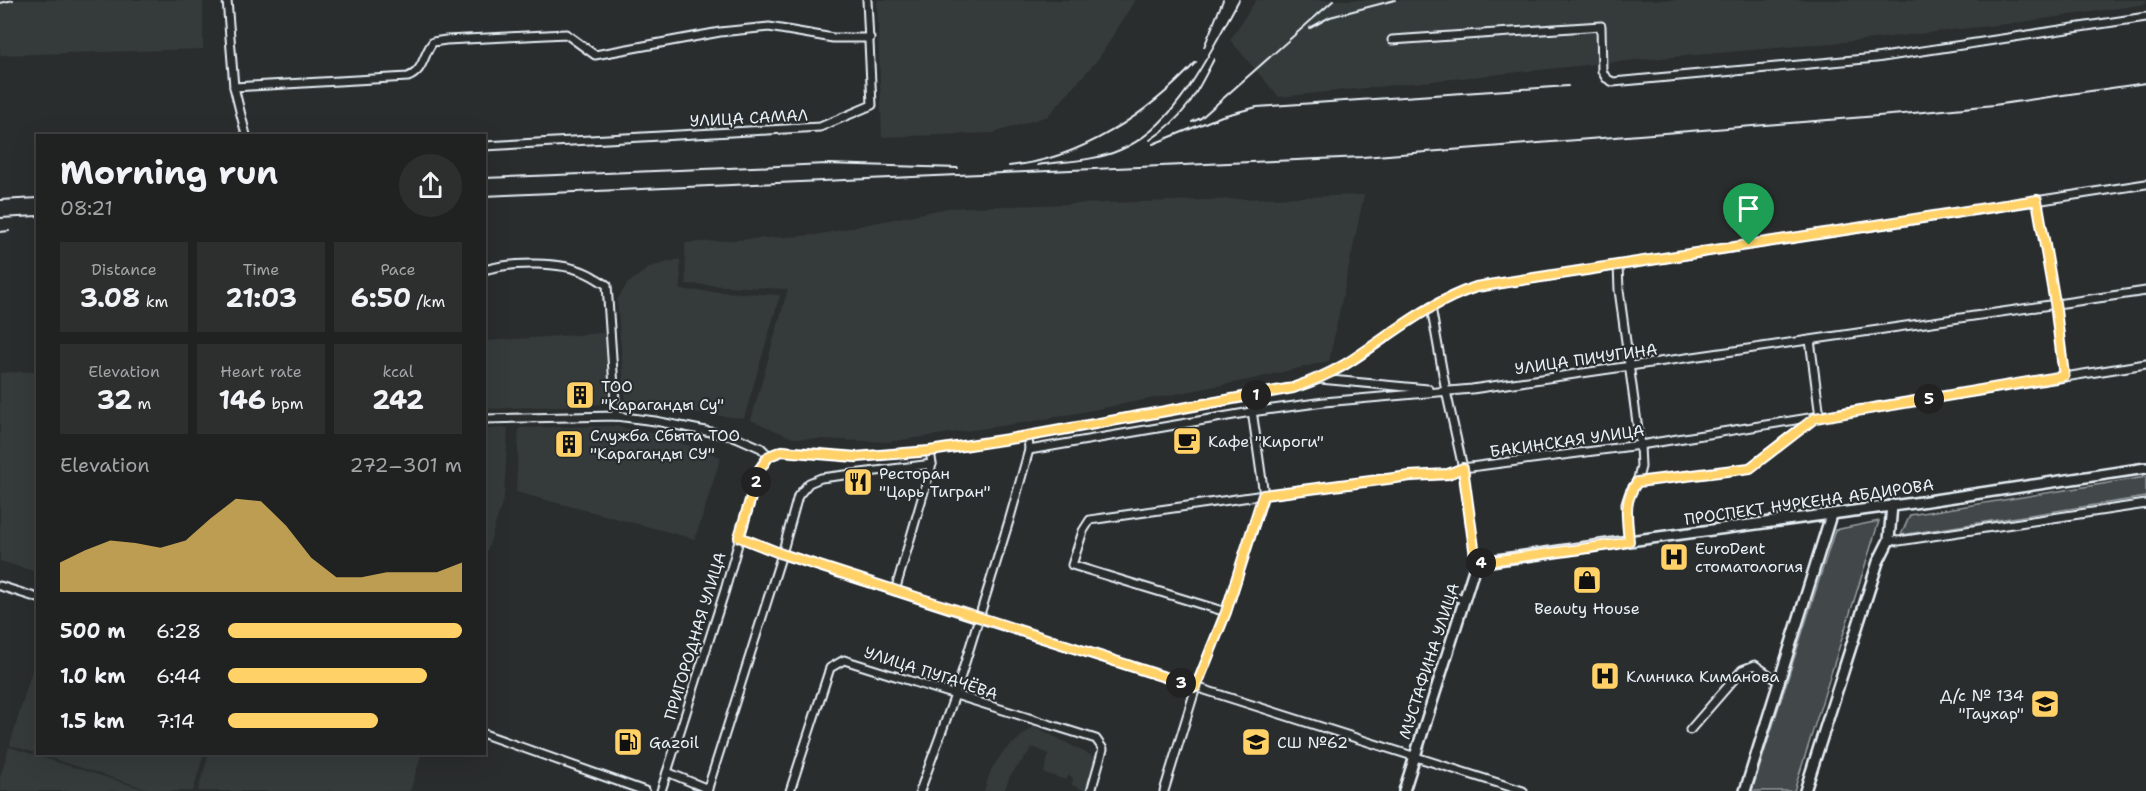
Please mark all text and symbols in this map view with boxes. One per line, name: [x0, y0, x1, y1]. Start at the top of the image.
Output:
street label: УЛИЦА САМАЛ: [689, 104, 809, 132]
text: Morning run: [60, 150, 278, 195]
button: share: [399, 154, 462, 217]
pin: [1723, 183, 1774, 245]
icon: arrive: [1732, 192, 1765, 225]
text: 08:21: [60, 195, 113, 221]
text: Distance: [91, 259, 157, 280]
text: Time: [243, 259, 279, 280]
text: Pace: [380, 259, 416, 280]
text: 3.08: [80, 280, 140, 315]
text: 21:03: [225, 280, 297, 315]
text: 6:50: [351, 280, 411, 315]
text: km: [140, 291, 168, 312]
text: /km: [411, 291, 445, 312]
street label: УЛИЦА ПИЧУГИНА: [1513, 339, 1659, 379]
text: Elevation: [88, 361, 160, 382]
text: Heart rate: [220, 361, 302, 382]
text: kcal: [382, 361, 414, 382]
place label: ТОО "Караганды Су": [601, 376, 724, 415]
building icon: ТОО "Караганды Су": [564, 379, 596, 411]
pin: 1: [1241, 380, 1271, 410]
text: 32: [97, 382, 132, 417]
text: 146: [218, 382, 266, 417]
text: 242: [372, 382, 424, 417]
text: 1: [1252, 384, 1260, 405]
pin: 5: [1914, 384, 1944, 414]
text: 5: [1924, 388, 1934, 409]
text: m: [132, 393, 151, 414]
text: bpm: [266, 393, 304, 414]
street label: БАКИНСКАЯ УЛИЦА: [1488, 420, 1646, 462]
place label: Служба Сбыта ТОО "Караганды СУ": [590, 425, 740, 464]
cafe icon: Кафе "Кироги": [1171, 425, 1203, 457]
building icon: Служба Сбыта ТОО "Караганды СУ": [553, 428, 585, 460]
place label: Кафе "Кироги": [1208, 431, 1324, 452]
text: Elevation: [60, 452, 150, 478]
text: 272–301 m: [350, 452, 462, 478]
place label: Ресторан "Царь Тигран": [879, 463, 991, 502]
restaurant icon: Ресторан "Царь Тигран": [842, 466, 874, 498]
pin: 2: [741, 467, 771, 497]
text: 2: [750, 471, 762, 492]
street label: ПРОСПЕКТ НУРКЕНА АБДИРОВА: [1683, 474, 1935, 530]
place label: EuroDent стоматология: [1695, 538, 1803, 577]
hospital icon: EuroDent стоматология: [1658, 541, 1690, 573]
pin: 4: [1466, 548, 1496, 578]
street label: ПРИГОРОДНАЯ УЛИЦА: [659, 549, 731, 723]
text: 4: [1475, 552, 1487, 573]
shop icon: Beauty House: [1571, 564, 1603, 596]
street label: МУСТАФИНА УЛИЦА: [1394, 580, 1464, 742]
place label: Beauty House: [1534, 598, 1640, 619]
text: 500 m: [60, 618, 126, 644]
text: 6:28: [156, 618, 201, 644]
street label: УЛИЦА ПУГАЧЁВА: [861, 641, 1001, 705]
hospital icon: Клиника Киманова: [1589, 660, 1621, 692]
text: 1.0 km: [60, 663, 125, 689]
text: 6:44: [156, 663, 201, 689]
place label: Клиника Киманова: [1626, 666, 1779, 687]
pin: 3: [1166, 668, 1196, 698]
text: 3: [1175, 672, 1187, 693]
place label: Д/с № 134 "Гаухар": [1940, 685, 2024, 724]
school or university icon: Д/с № 134 "Гаухар": [2029, 688, 2061, 720]
text: 1.5 km: [60, 708, 124, 734]
text: 7:14: [156, 708, 195, 734]
fuel station icon: Gazoil: [612, 726, 644, 758]
school or university icon: СШ №62: [1240, 726, 1272, 758]
place label: Gazoil: [649, 732, 699, 753]
place label: СШ №62: [1277, 732, 1348, 753]

